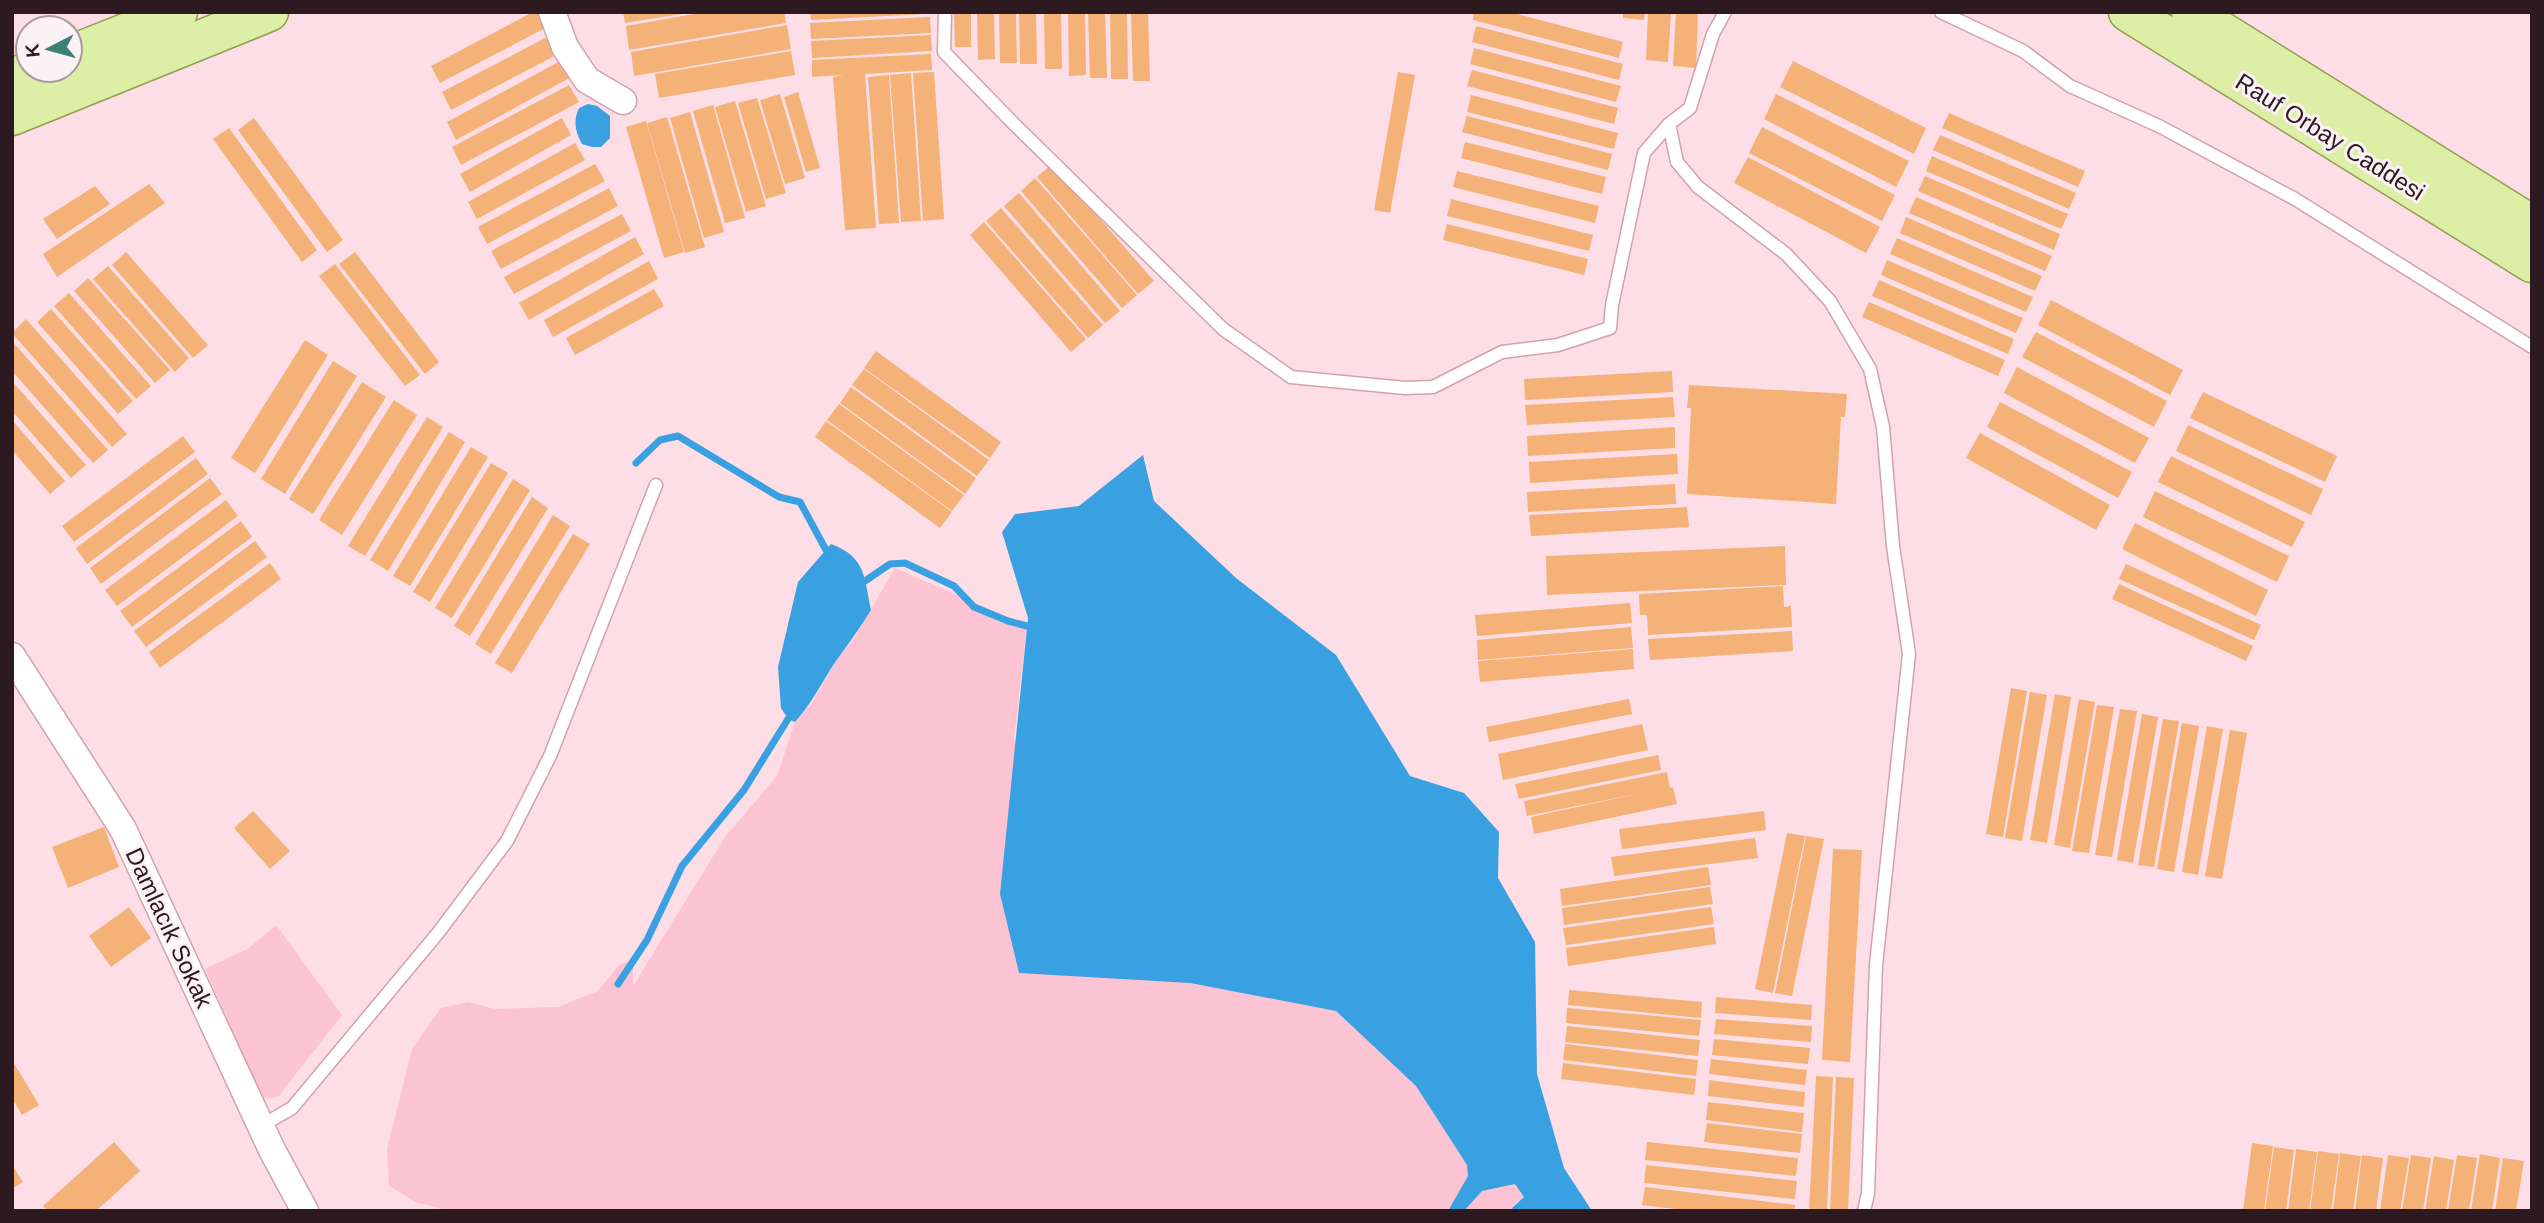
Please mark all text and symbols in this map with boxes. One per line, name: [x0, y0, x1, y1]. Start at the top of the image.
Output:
north arrow: [14, 14, 84, 84]
text: K: [21, 43, 44, 59]
street label: Rauf Orbay Caddesi: [2231, 68, 2430, 206]
street label: Damlacık Sokak: [121, 844, 219, 1013]

